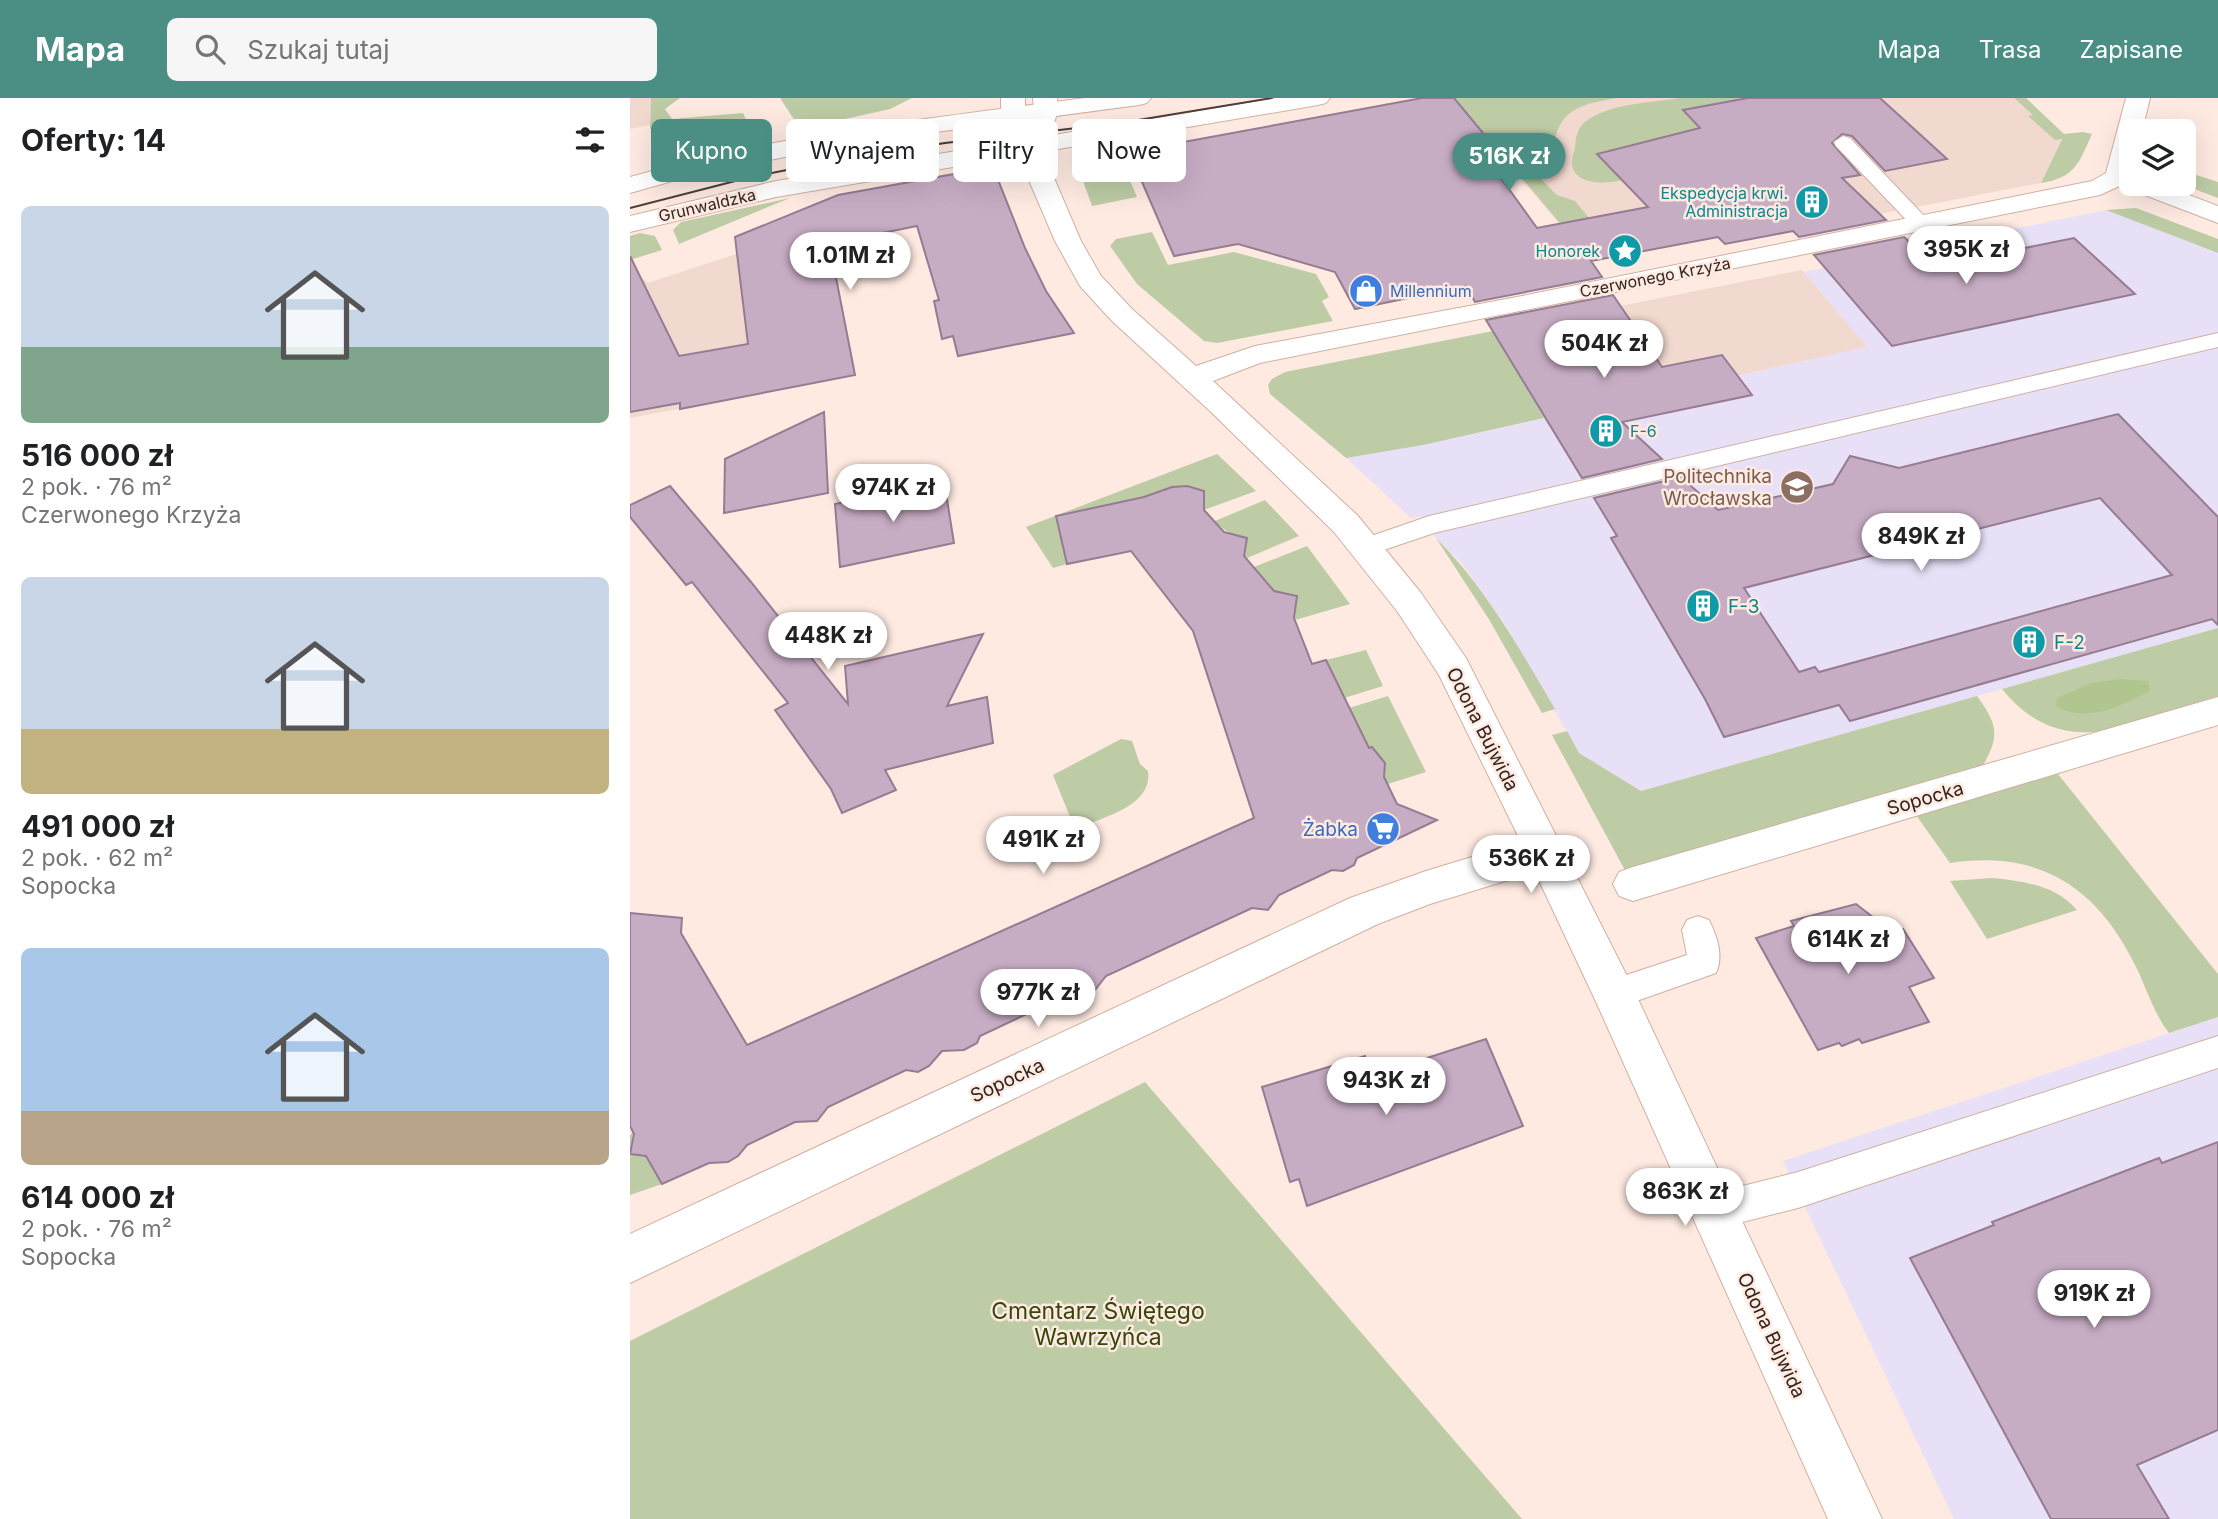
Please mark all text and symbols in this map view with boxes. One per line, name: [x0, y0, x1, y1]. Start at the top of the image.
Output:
search box: [167, 18, 657, 81]
text: Mapa: [35, 29, 125, 69]
icon: search: [191, 30, 229, 68]
text: Szukaj tutaj: [247, 34, 390, 65]
text: Mapa: [1877, 35, 1941, 64]
text: Trasa: [1979, 35, 2042, 64]
text: Zapisane: [2080, 35, 2183, 64]
chip: Kupno: [651, 119, 772, 182]
chip: Wynajem: [786, 119, 939, 182]
chip: Filtry: [953, 119, 1058, 182]
chip: Nowe: [1072, 119, 1186, 182]
map controls: [2119, 119, 2196, 196]
button: layers: [2119, 119, 2196, 196]
icon: filters: [571, 121, 609, 159]
text: Oferty: 14: [21, 122, 166, 158]
pin: 516K zł: [1444, 134, 1574, 193]
text: 516K zł: [1469, 142, 1549, 170]
place label: Ekspedycja krwi. Administracja: [1660, 183, 1788, 221]
building icon: Ekspedycja krwi. Administracja: [1793, 183, 1831, 221]
street label: Grunwaldzka: [656, 184, 758, 226]
pin: 395K zł: [1901, 226, 2031, 286]
pin: 1.01M zł: [778, 232, 922, 292]
place icon: Honorek: [1606, 232, 1644, 270]
text: 395K zł: [1923, 235, 2009, 263]
text: 1.01M zł: [806, 241, 894, 269]
place label: Honorek: [1536, 241, 1600, 261]
icon: home: [252, 252, 378, 378]
street label: Czerwonego Krzyża: [1578, 253, 1732, 301]
shop icon: Millennium: [1347, 272, 1385, 310]
place label: Millennium: [1390, 281, 1472, 301]
pin: 504K zł: [1539, 320, 1669, 380]
text: 504K zł: [1560, 329, 1648, 357]
building icon: F-6: [1587, 412, 1625, 450]
place label: F-6: [1630, 421, 1657, 441]
text: 516 000 zł: [21, 437, 173, 473]
pin: 974K zł: [828, 464, 958, 524]
place label: Politechnika Wrocławska: [1663, 465, 1772, 510]
school or university icon: Politechnika Wrocławska: [1778, 468, 1816, 506]
text: 2 pok. · 76 m²: [21, 473, 172, 501]
text: 974K zł: [851, 473, 935, 501]
text: Czerwonego Krzyża: [21, 501, 241, 529]
pin: 849K zł: [1856, 514, 1986, 573]
text: 849K zł: [1878, 522, 1964, 550]
building icon: F-3: [1684, 587, 1722, 625]
place label: F-3: [1728, 595, 1759, 618]
pin: 448K zł: [763, 612, 893, 672]
text: 448K zł: [784, 621, 872, 649]
icon: home: [252, 623, 378, 749]
building icon: F-2: [2010, 623, 2048, 661]
place label: F-2: [2054, 631, 2085, 654]
street label: Odona Bujwida: [1442, 664, 1524, 795]
street label: Sopocka: [1884, 777, 1966, 820]
text: 491 000 zł: [21, 808, 174, 844]
supermarket icon: Żabka: [1364, 810, 1402, 848]
pin: 491K zł: [978, 816, 1108, 876]
place label: Żabka: [1303, 818, 1358, 841]
text: 491K zł: [1002, 825, 1084, 853]
pin: 536K zł: [1466, 836, 1596, 895]
text: 2 pok. · 62 m²: [21, 844, 173, 872]
text: 536K zł: [1488, 844, 1574, 872]
text: Sopocka: [21, 872, 116, 900]
pin: 614K zł: [1783, 916, 1913, 976]
text: 614K zł: [1807, 925, 1889, 953]
pin: 977K zł: [973, 970, 1103, 1029]
text: 977K zł: [996, 978, 1080, 1006]
icon: home: [252, 994, 378, 1120]
street label: Sopocka: [967, 1053, 1048, 1107]
pin: 943K zł: [1321, 1058, 1451, 1117]
text: 943K zł: [1343, 1066, 1429, 1094]
pin: 863K zł: [1620, 1168, 1750, 1228]
text: 863K zł: [1642, 1177, 1728, 1205]
text: 614 000 zł: [21, 1179, 174, 1215]
text: 2 pok. · 76 m²: [21, 1215, 172, 1243]
text: Sopocka: [21, 1243, 116, 1271]
street label: Odona Bujwida: [1732, 1269, 1811, 1401]
pin: 919K zł: [2029, 1270, 2159, 1330]
text: 919K zł: [2053, 1279, 2135, 1307]
park label: Cmentarz Świętego Wawrzyńca: [991, 1297, 1205, 1351]

